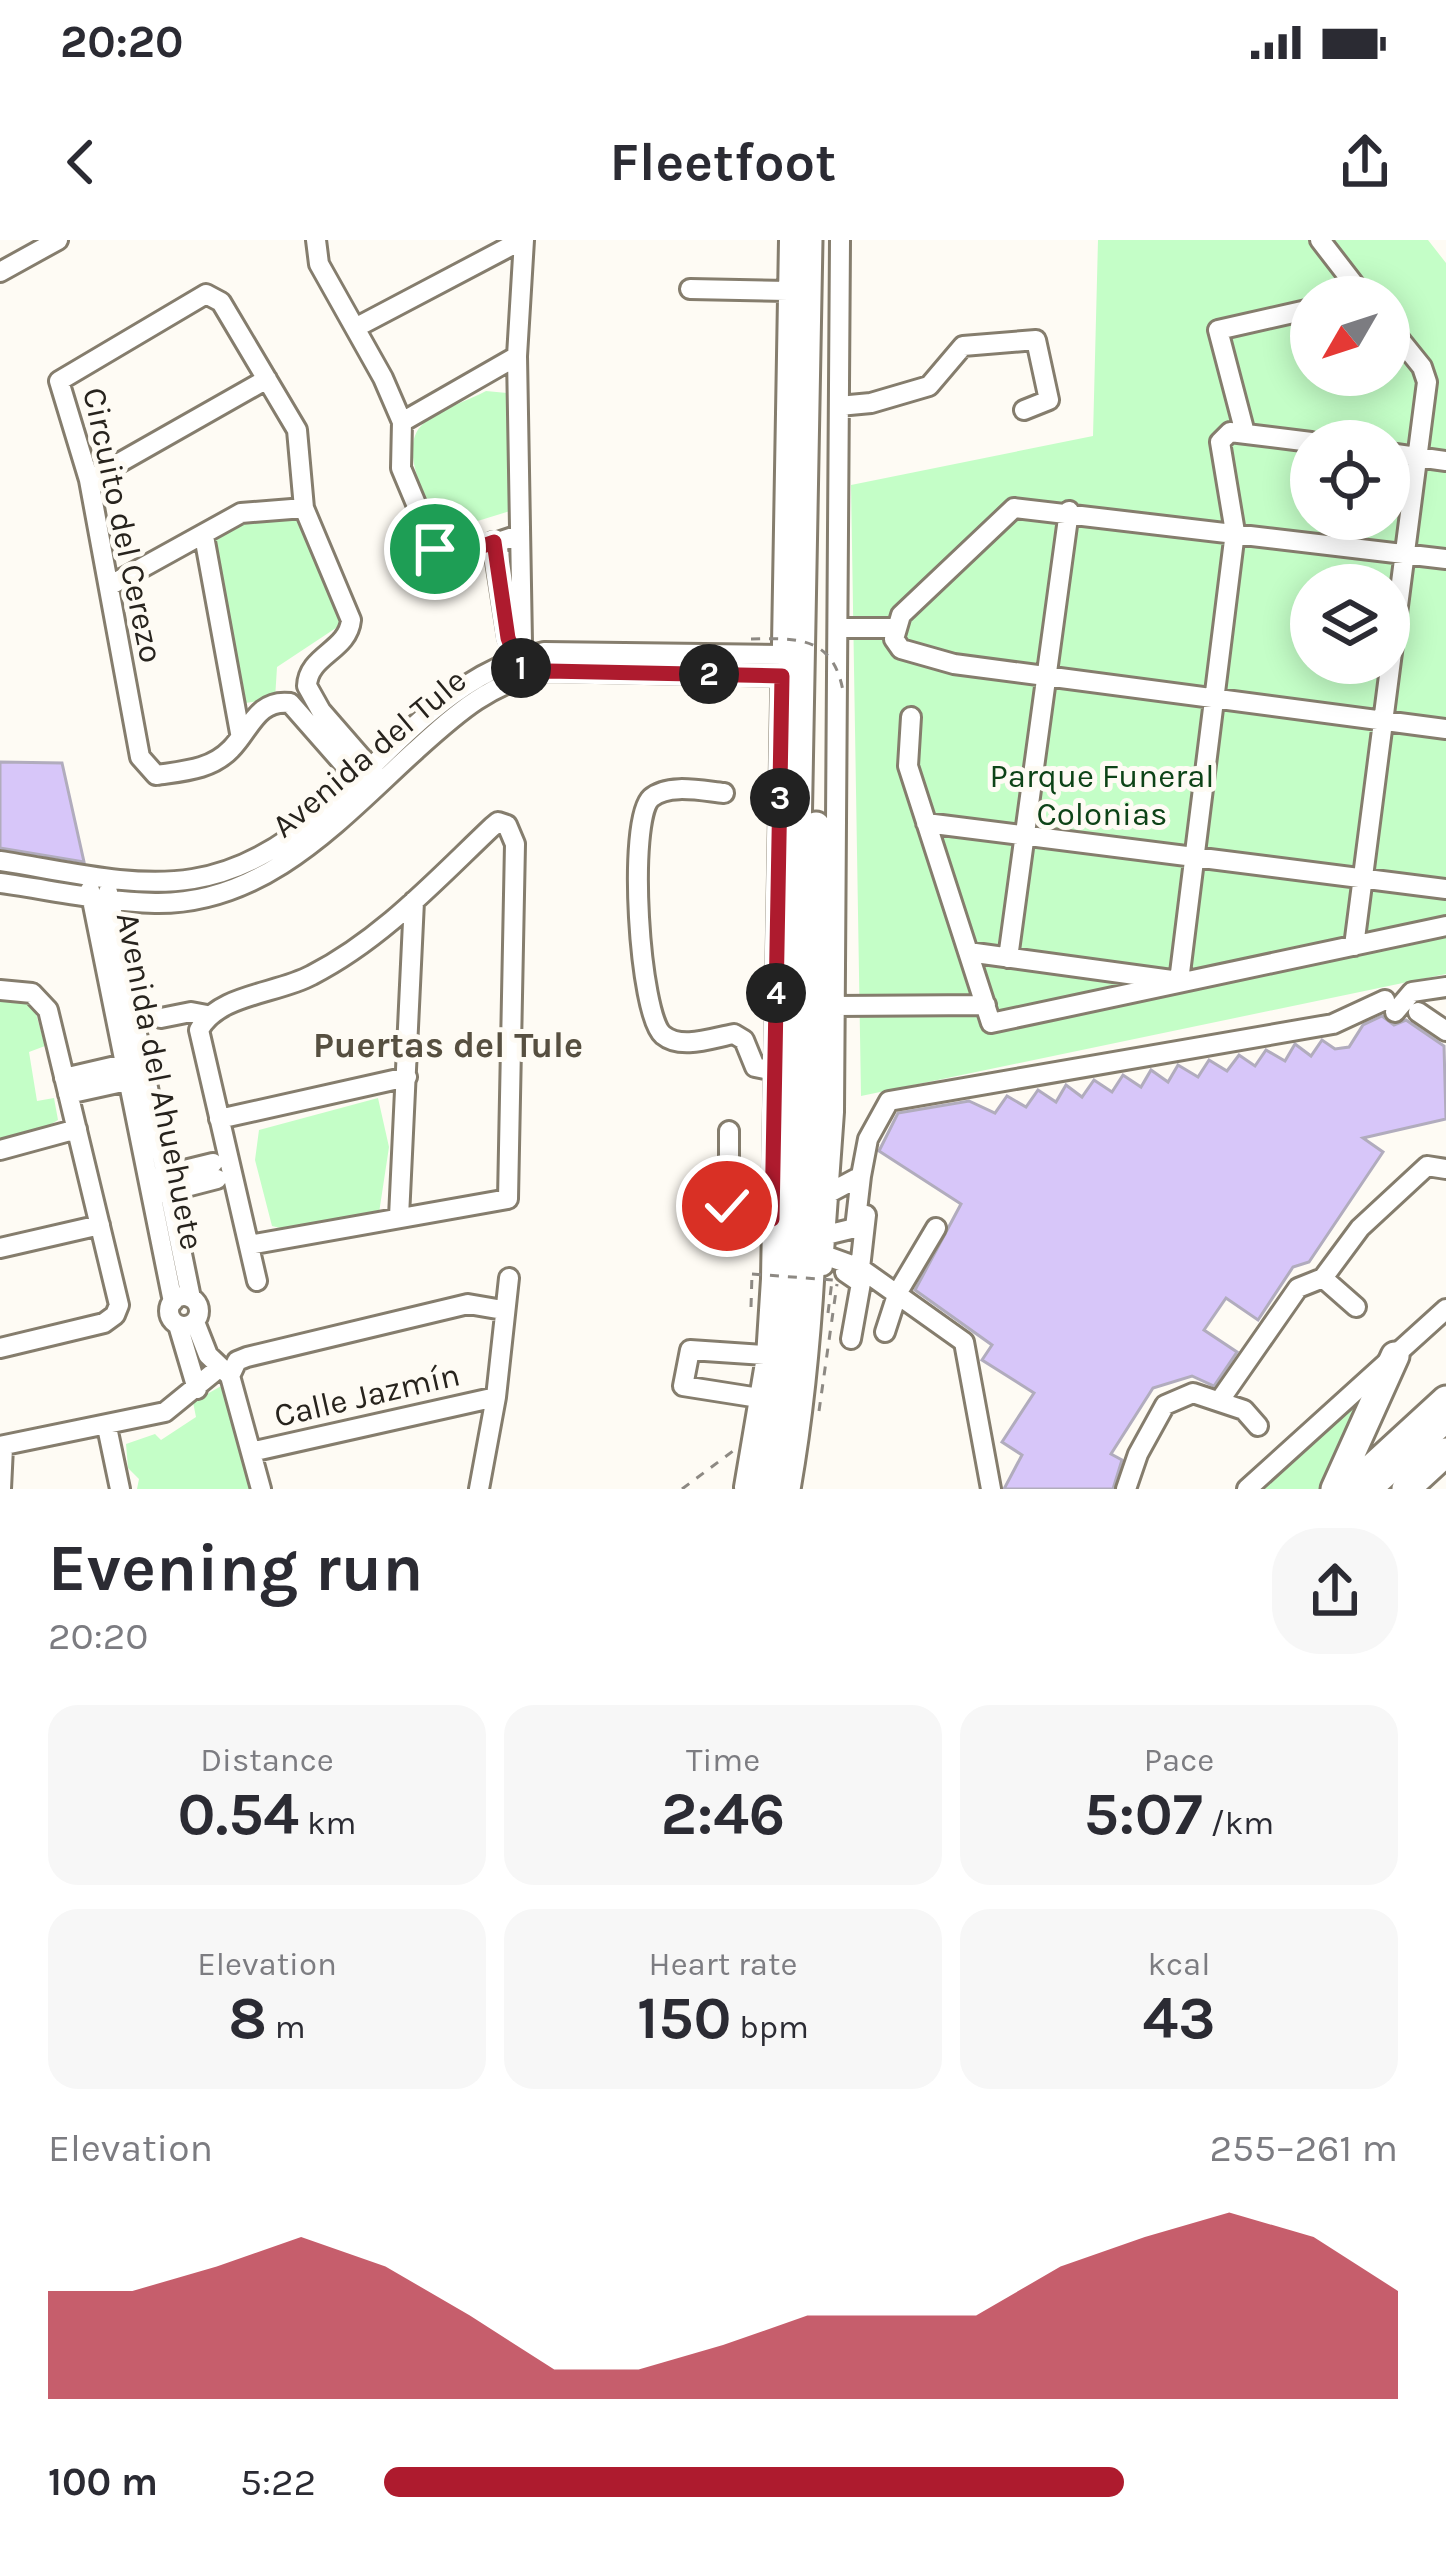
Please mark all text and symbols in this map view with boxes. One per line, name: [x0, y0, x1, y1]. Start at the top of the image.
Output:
text: 20:20: [60, 16, 184, 68]
icon: back: [48, 129, 114, 195]
icon: share: [1332, 129, 1398, 195]
text: Fleetfoot: [610, 130, 836, 194]
north arrow: [1290, 276, 1410, 396]
map controls: [1290, 276, 1410, 684]
street label: Circuito del Cerezo: [75, 384, 171, 666]
button: locate: [1290, 420, 1410, 540]
pin: [384, 498, 486, 600]
icon: arrive: [402, 516, 468, 582]
button: layers: [1290, 564, 1410, 684]
pin: 1: [491, 638, 551, 698]
pin: 2: [679, 644, 739, 704]
text: 1: [515, 649, 527, 687]
text: 2: [699, 655, 719, 693]
street label: Avenida del Tule: [264, 661, 474, 845]
park label: Parque Funeral Colonias: [989, 757, 1215, 833]
pin: 3: [750, 768, 810, 828]
text: 3: [770, 779, 790, 817]
street label: Avenida del Ahuehuete: [109, 909, 211, 1253]
pin: 4: [746, 963, 806, 1023]
text: 4: [766, 974, 786, 1012]
district label: Puertas del Tule: [313, 1024, 583, 1066]
pin: [676, 1155, 778, 1257]
icon: check: [694, 1173, 760, 1239]
street label: Calle Jazmín: [270, 1355, 464, 1435]
button: share: [1272, 1528, 1398, 1654]
text: Evening run: [48, 1529, 423, 1607]
text: 20:20: [48, 1613, 148, 1659]
text: Distance: [200, 1741, 334, 1779]
text: Time: [686, 1741, 760, 1779]
text: Pace: [1144, 1741, 1214, 1779]
text: 0.54: [178, 1779, 299, 1849]
text: 2:46: [661, 1779, 785, 1849]
text: 5:07: [1084, 1779, 1203, 1849]
text: km: [299, 1804, 356, 1842]
text: /km: [1203, 1804, 1274, 1842]
text: Elevation: [197, 1945, 337, 1983]
text: Heart rate: [649, 1945, 797, 1983]
text: kcal: [1147, 1945, 1211, 1983]
text: 8: [228, 1983, 267, 2053]
text: 150: [637, 1983, 731, 2053]
text: 43: [1142, 1983, 1216, 2053]
text: m: [267, 2008, 306, 2046]
text: bpm: [731, 2008, 809, 2046]
text: Elevation: [48, 2125, 213, 2171]
text: 255–261 m: [1209, 2125, 1398, 2171]
text: 100 m: [48, 2459, 158, 2505]
text: 5:22: [240, 2459, 316, 2505]

